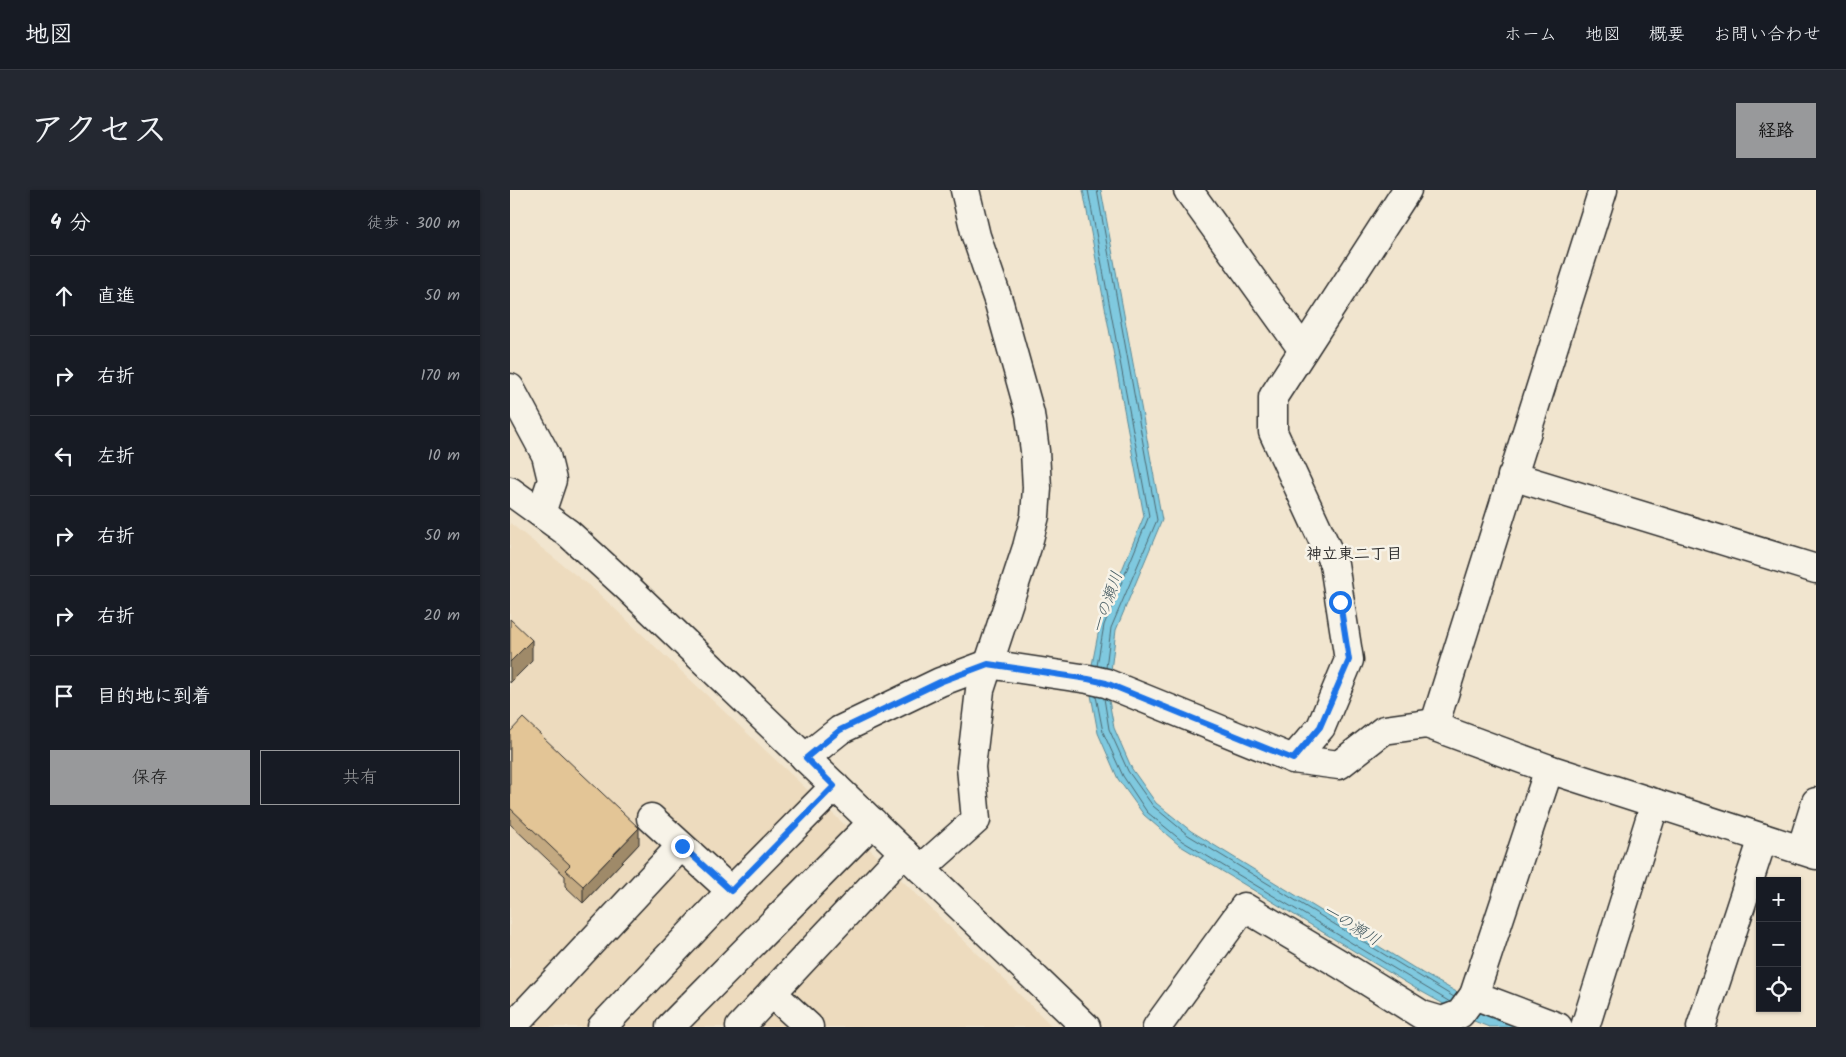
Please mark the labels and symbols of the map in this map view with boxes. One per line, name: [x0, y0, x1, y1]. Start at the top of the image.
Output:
district label: 神立東二丁目: [1306, 542, 1402, 567]
water label: 一の瀬川: [1085, 568, 1130, 637]
route start: [1329, 591, 1352, 614]
route end: [671, 835, 694, 858]
water label: 一の瀬川: [1317, 898, 1385, 953]

